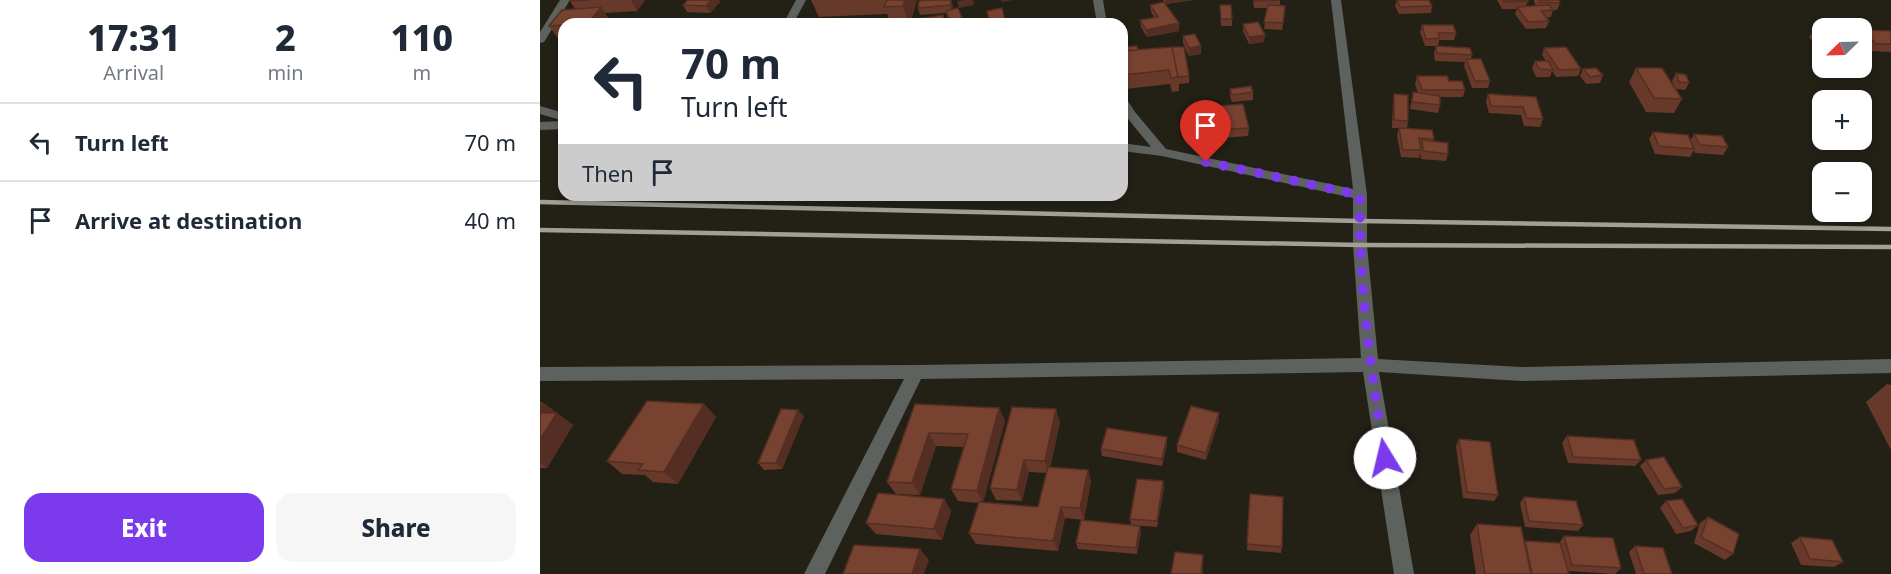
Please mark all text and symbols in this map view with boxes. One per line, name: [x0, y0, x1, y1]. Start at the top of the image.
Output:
text: 17:31: [87, 13, 180, 62]
text: 2: [275, 13, 296, 62]
text: 110: [391, 13, 453, 62]
north arrow: [1812, 18, 1872, 78]
map controls: [1812, 18, 1872, 222]
text: 70 m: [681, 34, 781, 91]
icon: left: [582, 42, 660, 120]
text: Arrival: [103, 59, 164, 86]
text: min: [267, 59, 304, 86]
text: m: [412, 59, 431, 86]
text: Turn left: [681, 88, 787, 125]
button: +: [1812, 90, 1872, 150]
pin: [1180, 100, 1231, 162]
icon: arrive: [1189, 109, 1222, 142]
icon: left: [24, 126, 57, 159]
text: Turn left: [75, 127, 169, 157]
text: 70 m: [465, 127, 516, 157]
icon: arrive: [646, 156, 679, 189]
text: Then: [582, 158, 634, 188]
button: −: [1812, 162, 1872, 222]
icon: arrive: [24, 204, 57, 237]
text: Arrive at destination: [75, 205, 302, 235]
text: 40 m: [465, 205, 516, 235]
position arrow: [1353, 426, 1417, 490]
button: Exit: [24, 493, 264, 562]
button: Share: [276, 493, 516, 562]

